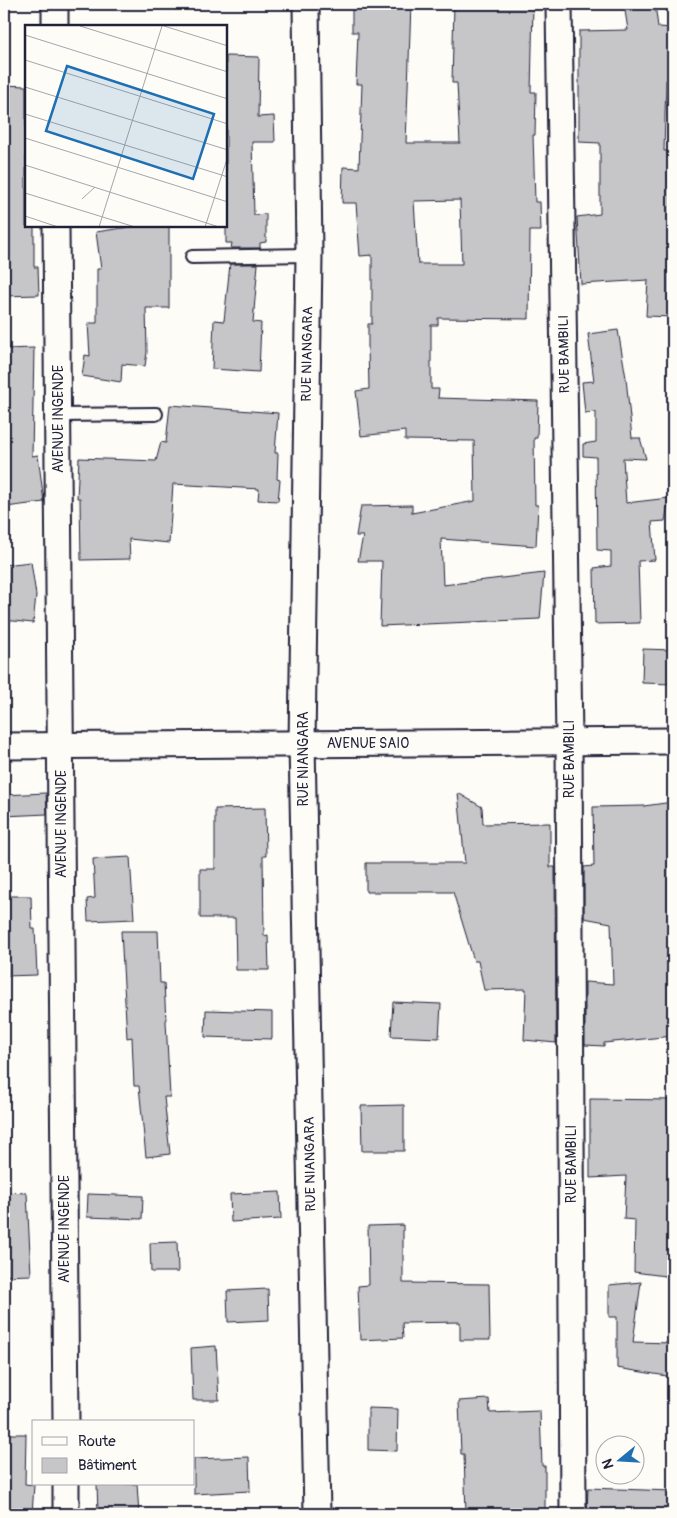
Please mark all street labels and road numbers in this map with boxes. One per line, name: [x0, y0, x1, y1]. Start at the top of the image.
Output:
street label: RUE NIANGARA: [298, 306, 316, 402]
street label: RUE BAMBILI: [555, 315, 573, 393]
street label: AVENUE INGENDE: [50, 365, 67, 473]
street label: RUE NIANGARA: [295, 711, 312, 807]
street label: RUE BAMBILI: [561, 720, 578, 798]
street label: AVENUE SAIO: [327, 735, 409, 752]
street label: AVENUE INGENDE: [53, 770, 70, 878]
street label: RUE NIANGARA: [301, 1116, 319, 1212]
street label: RUE BAMBILI: [563, 1125, 580, 1203]
street label: AVENUE INGENDE: [56, 1175, 73, 1283]

